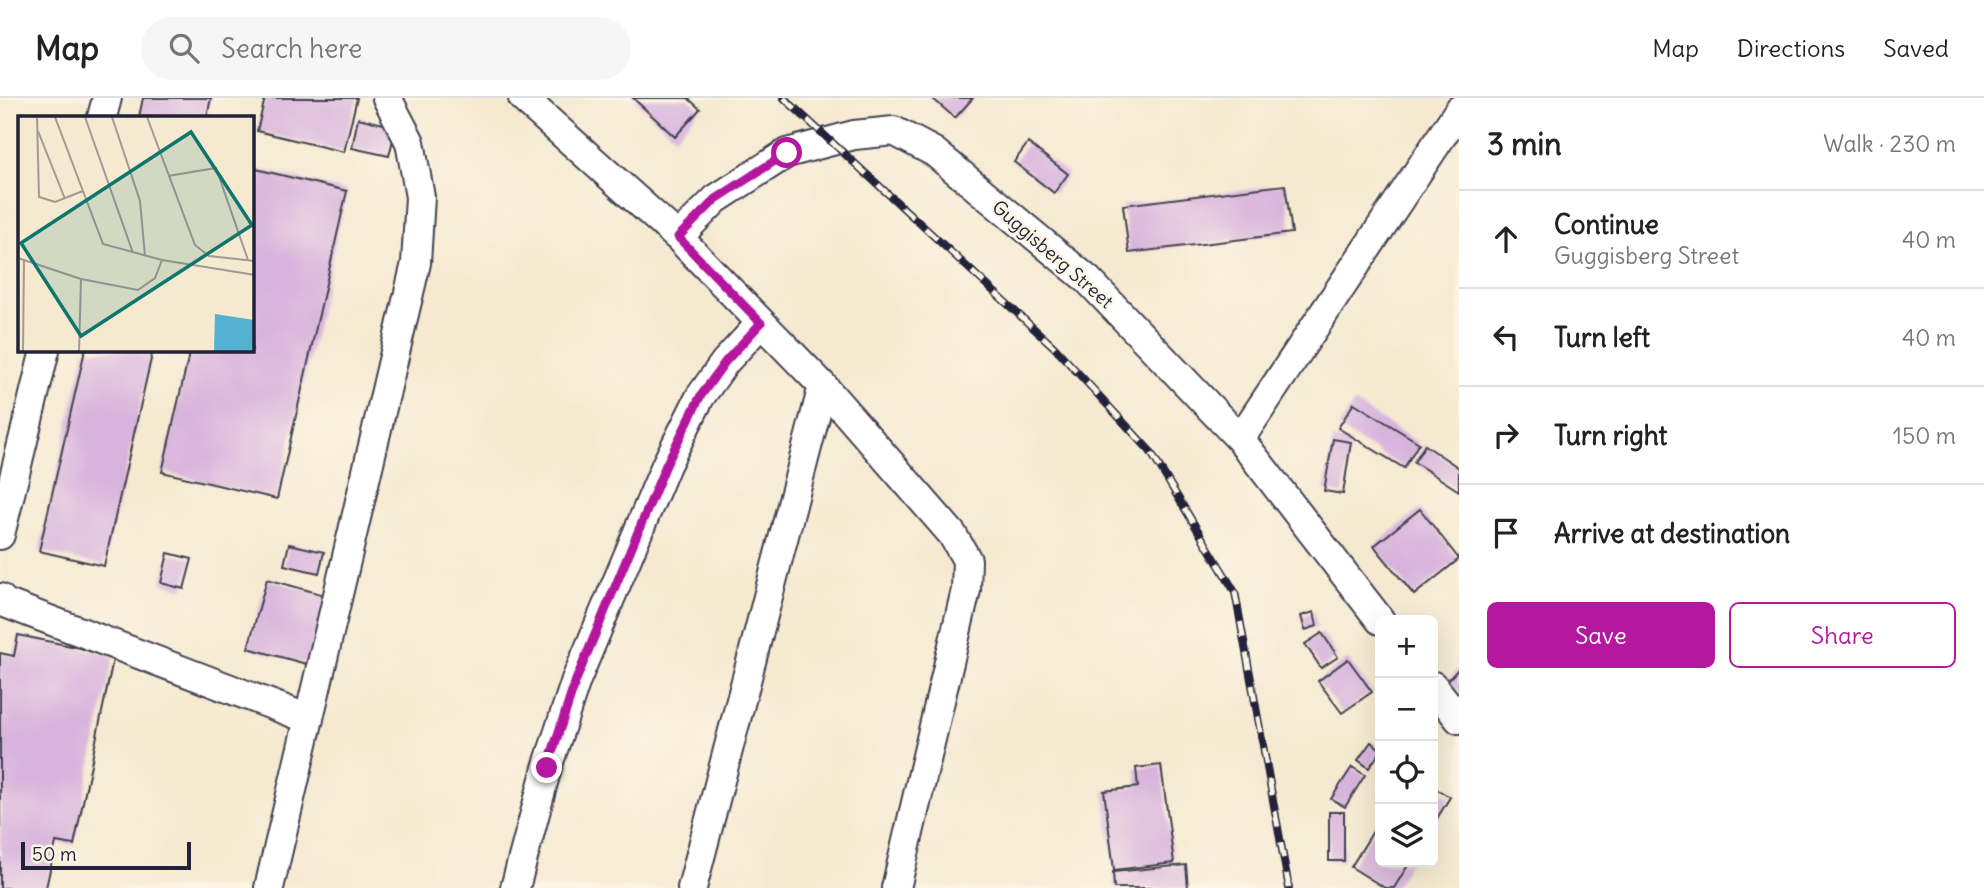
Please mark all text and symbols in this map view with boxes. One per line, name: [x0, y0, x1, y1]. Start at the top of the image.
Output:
search box: [141, 17, 631, 80]
text: Map: [35, 27, 99, 69]
icon: search: [165, 29, 203, 67]
text: Search here: [221, 32, 362, 65]
text: Map: [1652, 33, 1699, 63]
text: Directions: [1737, 33, 1845, 63]
text: Saved: [1883, 33, 1949, 63]
inset map: [18, 116, 254, 352]
text: 3 min: [1487, 125, 1562, 163]
text: Walk · 230 m: [1823, 129, 1956, 158]
route start: [771, 137, 802, 168]
street label: Guggisberg Street: [987, 195, 1119, 313]
text: Continue: [1554, 208, 1659, 241]
icon: ahead: [1487, 220, 1525, 258]
text: 40 m: [1902, 225, 1956, 254]
text: Guggisberg Street: [1554, 241, 1739, 270]
icon: left: [1487, 318, 1525, 356]
text: Turn left: [1554, 321, 1650, 354]
text: 40 m: [1902, 323, 1956, 352]
icon: right: [1487, 416, 1525, 454]
text: Turn right: [1554, 419, 1667, 452]
text: 150 m: [1893, 421, 1956, 450]
icon: arrive: [1487, 514, 1525, 552]
text: Arrive at destination: [1554, 517, 1790, 550]
button: Save: [1487, 602, 1715, 668]
button: Share: [1729, 602, 1956, 668]
map controls: [1375, 615, 1438, 867]
button: +: [1375, 615, 1438, 678]
button: −: [1375, 678, 1438, 741]
button: locate: [1375, 741, 1438, 804]
route end: [531, 752, 562, 783]
button: layers: [1375, 804, 1438, 867]
scale bar: [21, 839, 191, 871]
text: 50 m: [32, 842, 77, 866]

